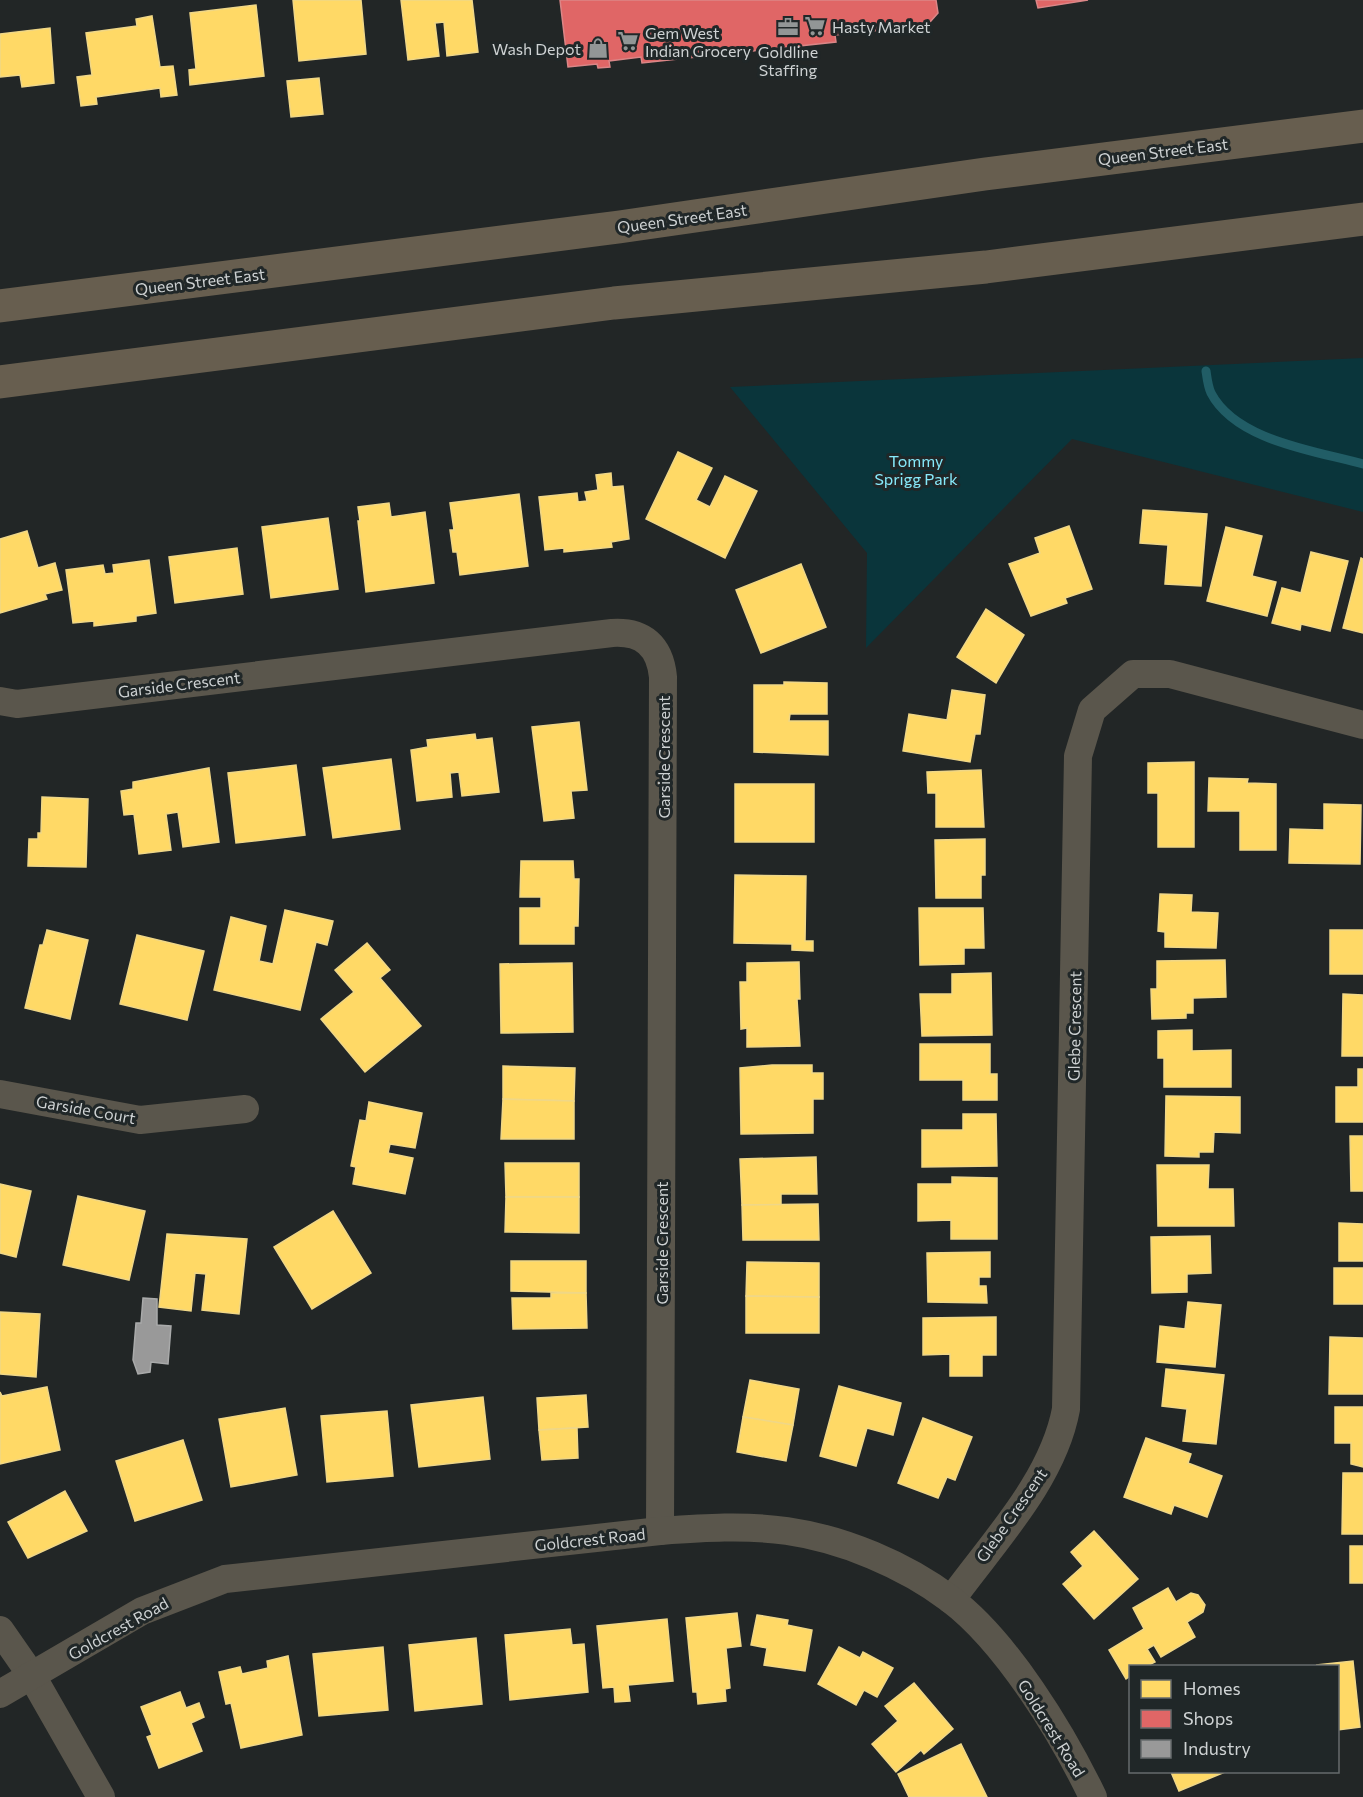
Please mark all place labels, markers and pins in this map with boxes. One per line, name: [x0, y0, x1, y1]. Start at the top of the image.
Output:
supermarket icon: Hasty Market: [803, 14, 827, 38]
office icon: Goldline Staffing: [776, 15, 800, 39]
place label: Hasty Market: [832, 17, 931, 36]
place label: Gem West Indian Grocery: [645, 23, 751, 60]
supermarket icon: Gem West Indian Grocery: [616, 29, 640, 53]
shop icon: Wash Depot: [586, 36, 610, 60]
place label: Wash Depot: [492, 39, 581, 58]
place label: Goldline Staffing: [758, 42, 818, 79]

